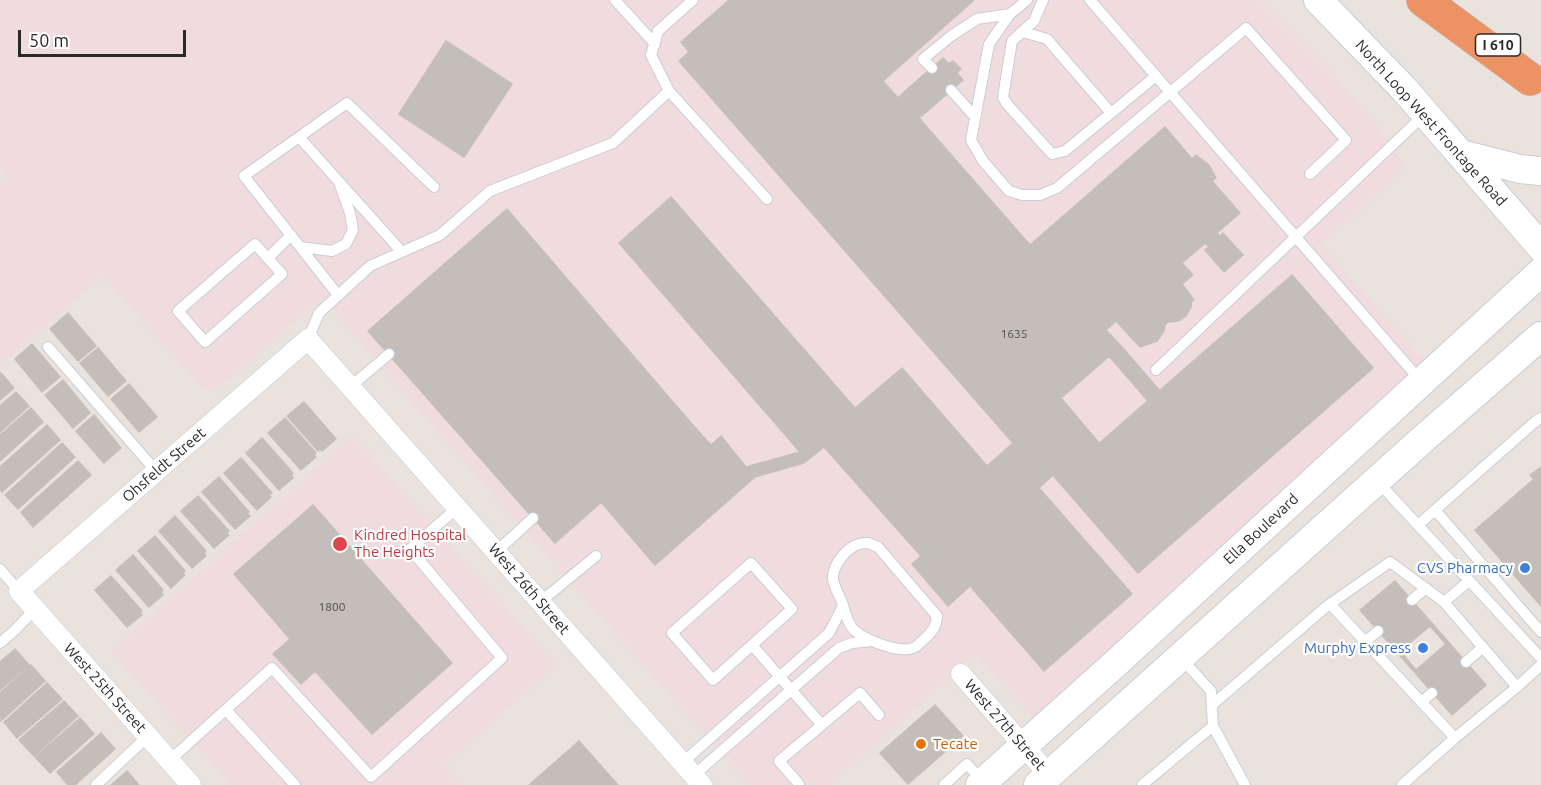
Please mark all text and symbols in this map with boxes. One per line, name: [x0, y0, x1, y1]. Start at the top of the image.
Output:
scale bar: [21, 18, 189, 56]
text: 50 m: [29, 30, 69, 50]
road number: I 610: [1476, 34, 1520, 56]
street label: North Loop West Frontage Road: [1352, 36, 1510, 210]
house number: 1635: [1000, 327, 1028, 341]
street label: Ohsfeldt Street: [119, 424, 209, 506]
street label: Ella Boulevard: [1220, 490, 1302, 568]
place label: Kindred Hospital The Heights: [354, 526, 466, 561]
marker: Kindred Hospital The Heights: [331, 535, 349, 553]
street label: West 26th Street: [485, 540, 573, 638]
place label: CVS Pharmacy: [1417, 559, 1513, 577]
marker: CVS Pharmacy: [1518, 561, 1532, 575]
house number: 1800: [318, 600, 346, 614]
street label: West 25th Street: [60, 639, 150, 737]
place label: Murphy Express: [1304, 639, 1411, 657]
marker: Murphy Express: [1416, 641, 1430, 655]
street label: West 27th Street: [961, 676, 1049, 774]
place label: Tecate: [933, 735, 978, 753]
marker: Tecate: [914, 737, 928, 751]

